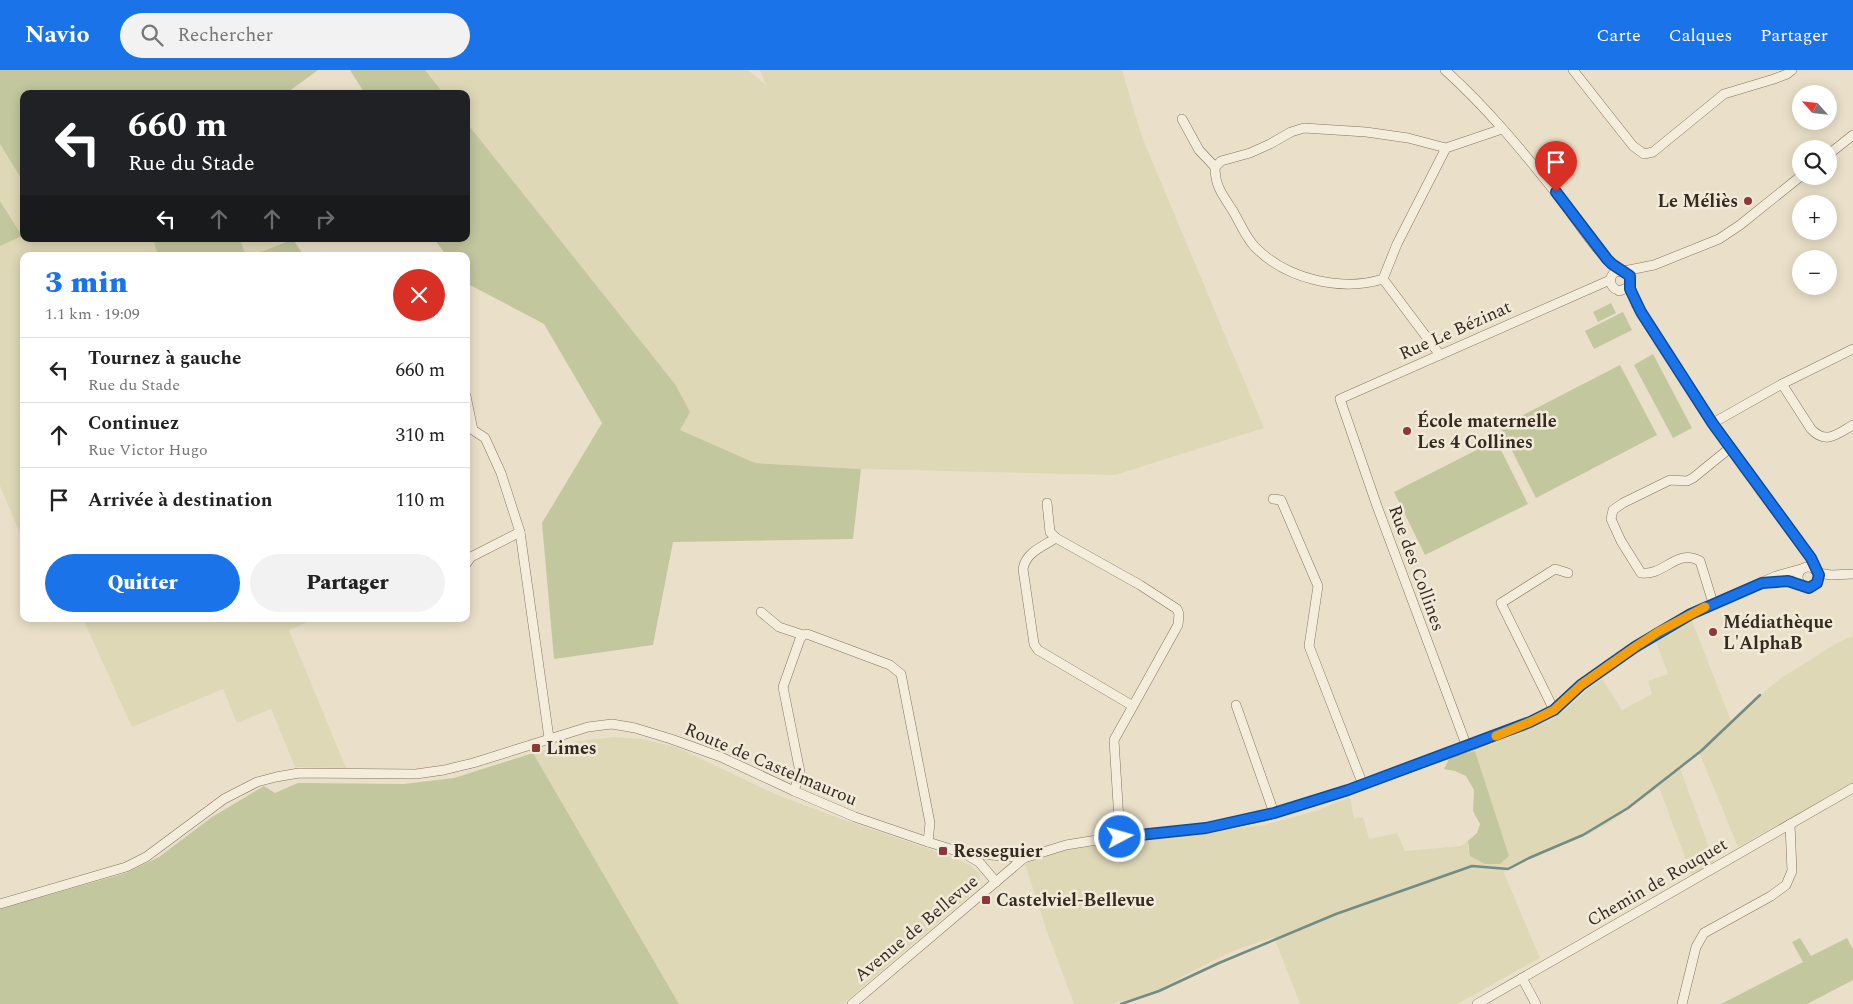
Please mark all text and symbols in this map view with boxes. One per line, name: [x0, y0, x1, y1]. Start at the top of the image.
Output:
search box: [120, 13, 470, 58]
text: Navio: [25, 17, 90, 53]
icon: search: [138, 21, 166, 49]
text: Rechercher: [178, 21, 273, 50]
text: Carte: [1597, 22, 1641, 49]
text: Calques: [1669, 22, 1732, 49]
text: Partager: [1760, 22, 1828, 49]
north arrow: [1792, 85, 1838, 130]
map controls: [1792, 85, 1837, 295]
text: 660 m: [128, 99, 227, 152]
icon: left: [45, 110, 110, 175]
button: search: [1792, 140, 1837, 185]
pin: [1535, 141, 1577, 192]
text: Rue du Stade: [128, 147, 255, 180]
icon: arrive: [1542, 148, 1570, 176]
place label: Le Méliès: [1657, 188, 1738, 215]
marker: Le Méliès: [1742, 195, 1754, 207]
button: +: [1792, 195, 1837, 240]
icon: left: [152, 205, 180, 233]
icon: ahead: [205, 205, 233, 233]
icon: ahead: [258, 205, 286, 233]
icon: right: [311, 205, 339, 233]
button: −: [1792, 250, 1837, 295]
text: 3 min: [45, 260, 128, 306]
button: close: [393, 269, 445, 321]
street label: Rue Le Bézinat: [1395, 294, 1516, 367]
text: 1.1 km · 19:09: [45, 302, 140, 326]
text: Tournez à gauche: [88, 344, 241, 373]
icon: left: [45, 356, 73, 384]
text: 660 m: [395, 356, 445, 385]
text: Rue du Stade: [88, 373, 180, 397]
place label: École maternelle Les 4 Collines: [1417, 408, 1557, 456]
text: Continuez: [88, 409, 179, 438]
icon: ahead: [45, 421, 73, 449]
text: 310 m: [395, 421, 445, 450]
marker: École maternelle Les 4 Collines: [1401, 425, 1413, 437]
text: Rue Victor Hugo: [88, 438, 208, 462]
icon: arrive: [45, 486, 73, 514]
text: Arrivée à destination: [88, 486, 272, 515]
text: 110 m: [395, 486, 445, 515]
street label: Rue des Collines: [1381, 501, 1452, 635]
button: Quitter: [45, 554, 240, 612]
button: Partager: [250, 554, 445, 612]
place label: Médiathèque L'AlphaB: [1723, 609, 1833, 657]
marker: Médiathèque L'AlphaB: [1707, 626, 1719, 638]
street label: Route de Castelmaurou: [680, 716, 862, 813]
place label: Limes: [546, 735, 597, 762]
marker: Limes: [530, 742, 542, 754]
position arrow: [1093, 810, 1145, 862]
street label: Chemin de Rouquet: [1582, 831, 1733, 934]
place label: Resseguier: [953, 838, 1043, 865]
marker: Resseguier: [937, 845, 949, 857]
street label: Avenue de Bellevue: [848, 868, 984, 988]
place label: Castelviel-Bellevue: [996, 887, 1154, 914]
marker: Castelviel-Bellevue: [980, 894, 992, 906]

